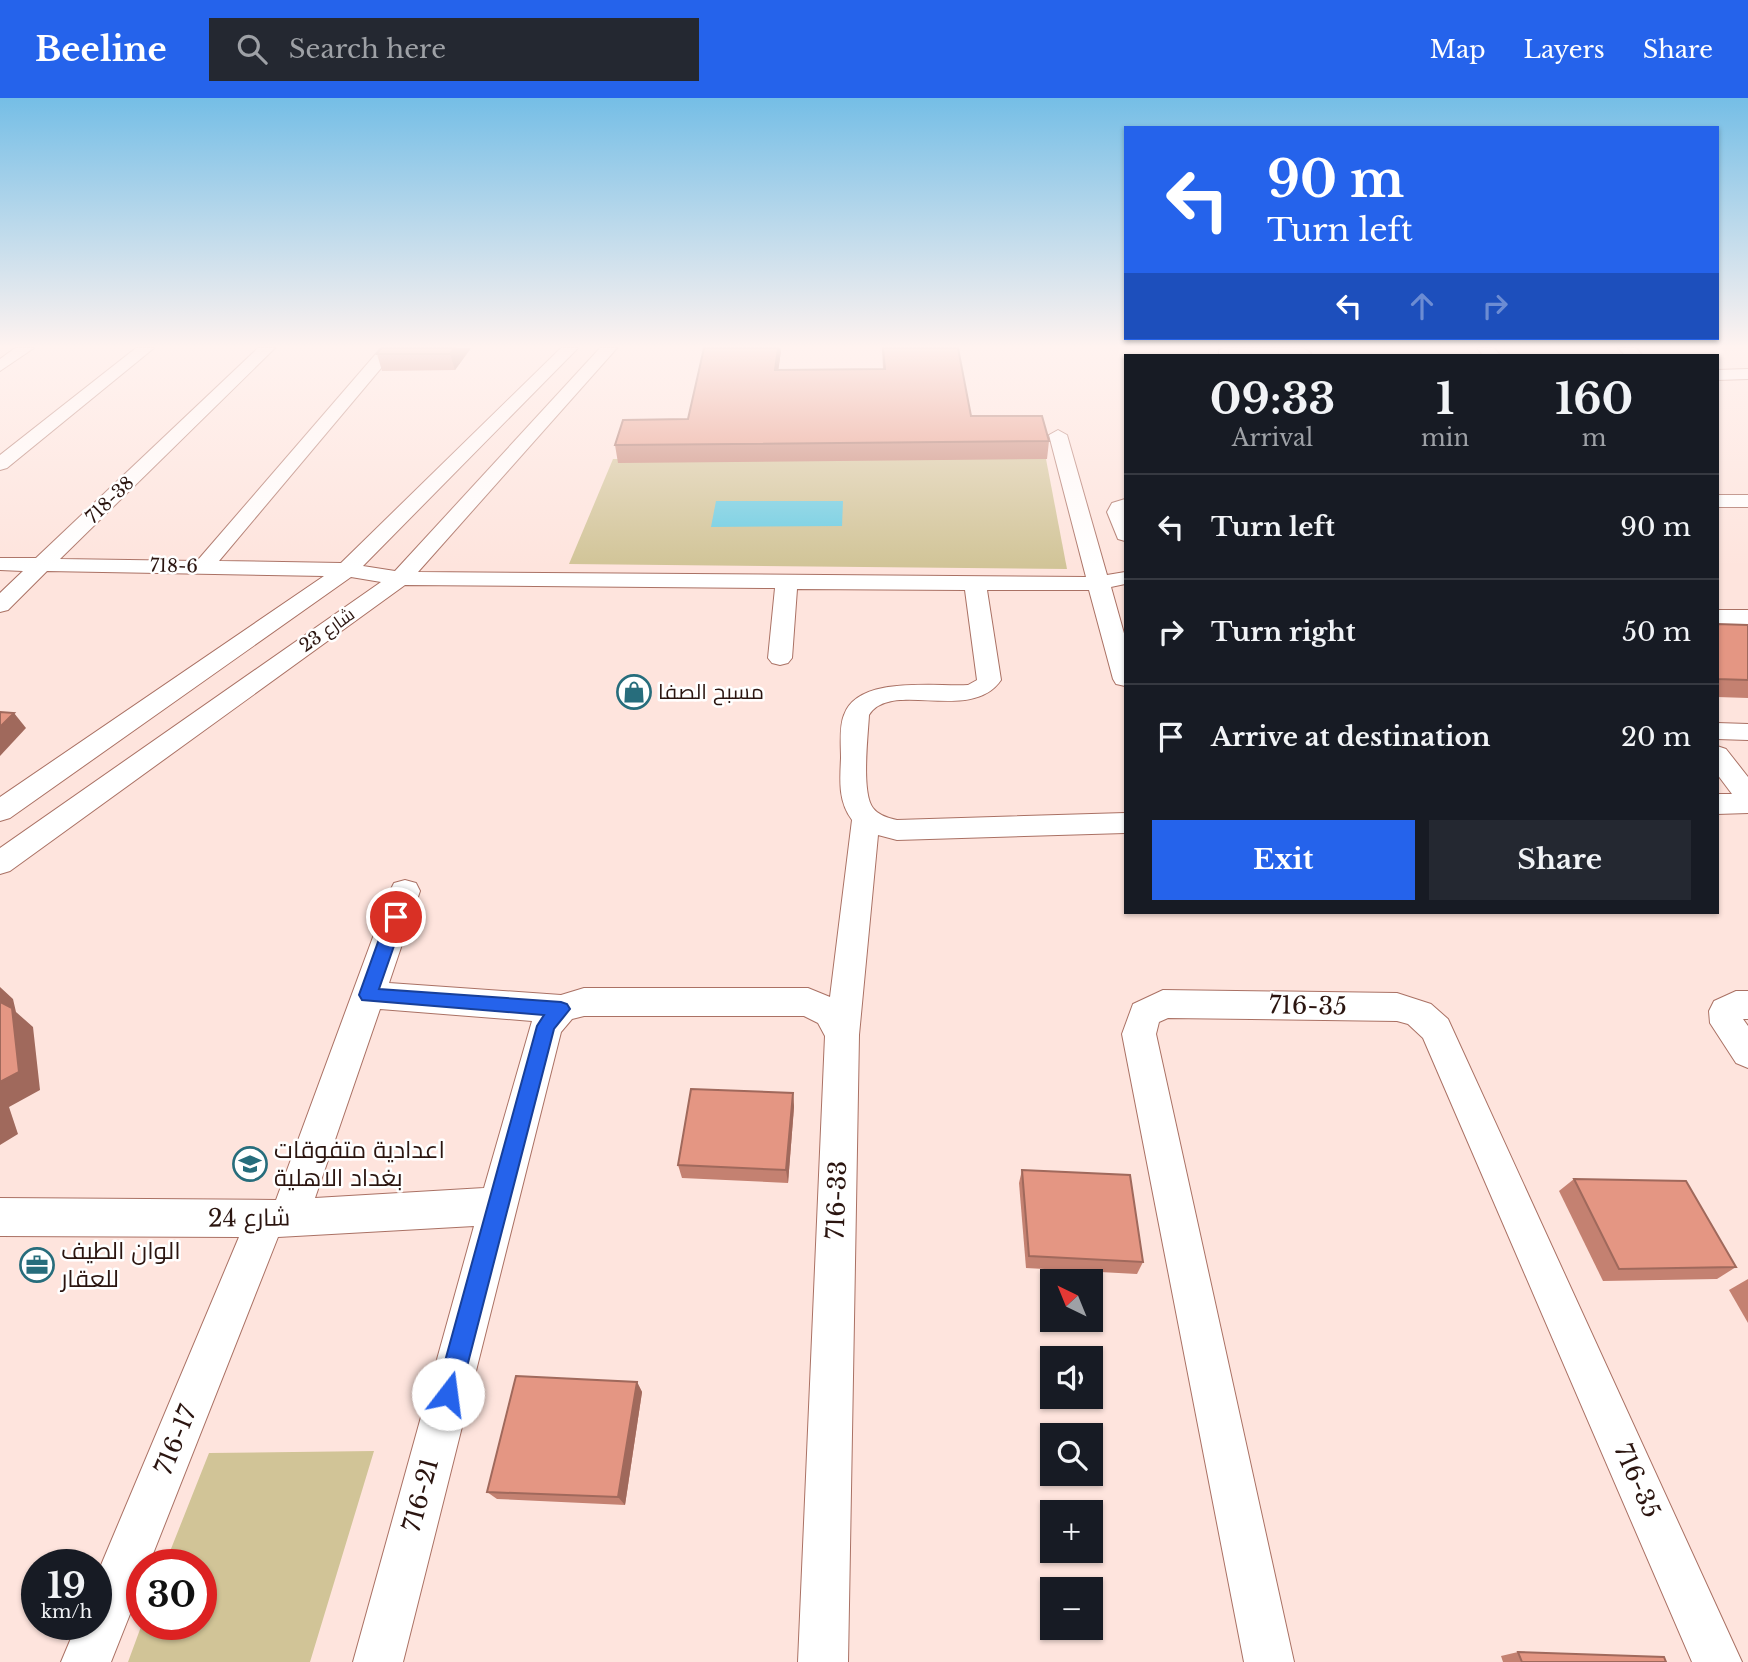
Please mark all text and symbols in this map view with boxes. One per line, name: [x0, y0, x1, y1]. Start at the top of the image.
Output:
search box: [209, 18, 699, 81]
text: Beeline: [35, 29, 167, 70]
icon: search: [233, 30, 271, 68]
text: Search here: [289, 33, 446, 65]
text: Map: [1430, 35, 1486, 64]
text: Layers: [1524, 35, 1605, 64]
text: Share: [1643, 35, 1713, 64]
text: 90 m: [1267, 149, 1404, 210]
icon: left: [1152, 154, 1243, 245]
text: Turn left: [1267, 210, 1413, 250]
icon: left: [1330, 287, 1368, 325]
icon: ahead: [1403, 287, 1441, 325]
icon: right: [1476, 287, 1514, 325]
text: 09:33: [1210, 373, 1335, 425]
text: 1: [1436, 373, 1454, 425]
text: 160: [1555, 373, 1633, 425]
text: Arrival: [1232, 424, 1313, 452]
text: min: [1421, 424, 1469, 452]
text: m: [1582, 424, 1606, 452]
street label: 718-38: [81, 472, 139, 528]
icon: left: [1152, 508, 1190, 546]
text: Turn left: [1211, 511, 1335, 543]
text: 90 m: [1620, 511, 1691, 543]
street label: 718-6: [150, 555, 198, 577]
street label: شارع 23: [295, 603, 359, 658]
icon: right: [1152, 613, 1190, 651]
text: Turn right: [1211, 616, 1356, 648]
text: 50 m: [1622, 616, 1691, 648]
shop icon: مسبح الصفا: [615, 673, 653, 711]
place label: مسبح الصفا: [658, 679, 764, 706]
icon: arrive: [1152, 718, 1190, 756]
text: Arrive at destination: [1211, 721, 1491, 753]
text: 20 m: [1621, 721, 1691, 753]
button: Exit: [1152, 820, 1415, 900]
button: Share: [1429, 820, 1691, 900]
pin: [366, 887, 426, 947]
icon: arrive: [377, 898, 415, 936]
street label: 716-35: [1269, 990, 1347, 1021]
place label: اعدادية متفوقات بغداد الاهلية: [274, 1135, 445, 1192]
school or university icon: اعدادية متفوقات بغداد الاهلية: [231, 1145, 269, 1183]
street label: 716-33: [821, 1160, 852, 1240]
street label: شارع 24: [208, 1202, 290, 1235]
place label: الوان الطيف للعقار: [59, 1236, 181, 1293]
office icon: الوان الطيف للعقار: [18, 1246, 56, 1284]
north arrow: [1040, 1269, 1102, 1332]
map controls: [1040, 1269, 1103, 1640]
button: sound: [1040, 1346, 1103, 1409]
position arrow: [411, 1357, 485, 1431]
street label: 716-17: [149, 1400, 203, 1479]
button: search: [1040, 1423, 1103, 1486]
street label: 716-35: [1608, 1439, 1667, 1522]
street label: 716-21: [397, 1455, 444, 1535]
button: +: [1040, 1500, 1103, 1563]
speed limit sign: 30: [126, 1549, 217, 1640]
text: 19: [47, 1564, 86, 1607]
button: −: [1040, 1577, 1103, 1640]
text: km/h: [41, 1601, 92, 1623]

